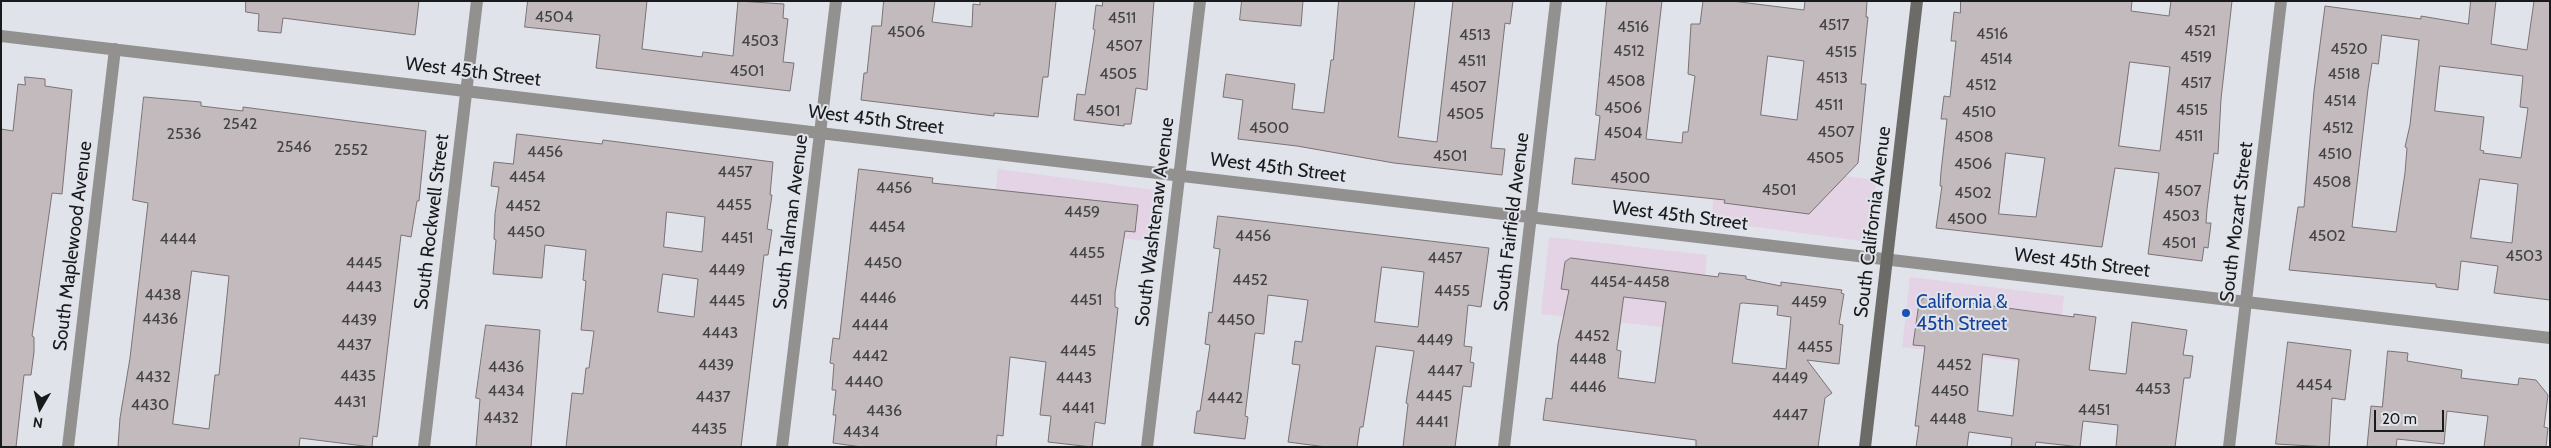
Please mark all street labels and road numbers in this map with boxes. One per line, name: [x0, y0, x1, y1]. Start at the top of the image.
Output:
street label: West 45th Street: [404, 52, 542, 92]
street label: West 45th Street: [807, 100, 945, 140]
street label: South Washtenaw Avenue: [1131, 116, 1179, 328]
street label: South California Avenue: [1850, 125, 1896, 319]
street label: South Fairfield Avenue: [1490, 131, 1534, 313]
street label: South Rockwell Street: [410, 133, 454, 311]
street label: South Talman Avenue: [769, 133, 813, 311]
street label: South Maplewood Avenue: [49, 140, 97, 352]
street label: South Mozart Street: [2216, 140, 2258, 304]
street label: West 45th Street: [1209, 148, 1347, 188]
street label: West 45th Street: [1611, 196, 1749, 236]
street label: West 45th Street: [2013, 243, 2151, 283]

